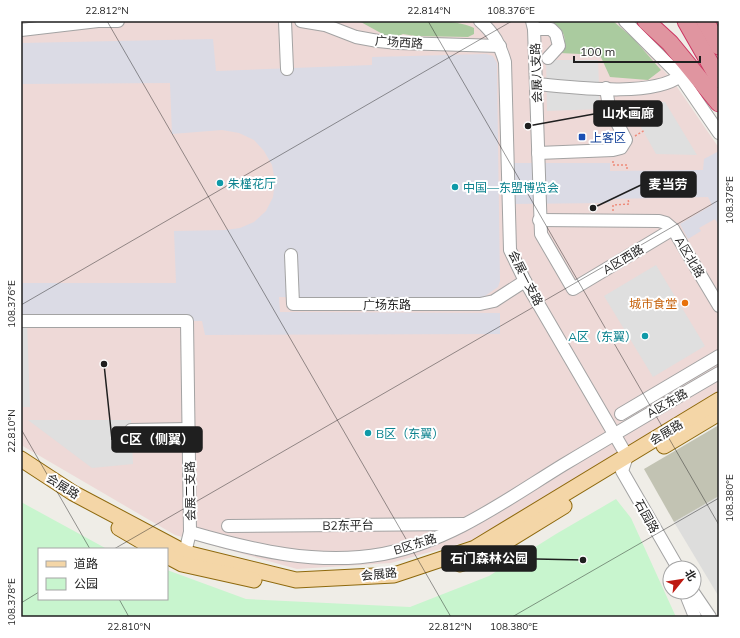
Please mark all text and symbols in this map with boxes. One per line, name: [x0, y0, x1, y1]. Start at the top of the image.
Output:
text: 22.812°N: [85, 4, 129, 17]
text: 22.814°N: [407, 4, 451, 17]
text: 108.376°E: [487, 4, 535, 17]
street label: 广场西路: [375, 33, 423, 51]
scale bar: [574, 38, 700, 64]
street label: 会展八支路: [527, 43, 545, 103]
text: 100 m: [580, 44, 615, 59]
callout: 山水画廊: [594, 101, 662, 126]
text: 山水画廊: [602, 105, 654, 121]
place label: 上客区: [590, 130, 626, 145]
marker: 上客区: [577, 132, 587, 142]
callout: 麦当劳: [641, 172, 696, 197]
place label: 朱槿花厅: [228, 176, 276, 191]
text: 麦当劳: [648, 176, 688, 192]
text: 108.378°E: [723, 176, 736, 224]
marker: 朱槿花厅: [215, 178, 225, 188]
place label: 中国—东盟博览会: [463, 180, 559, 195]
marker: 中国—东盟博览会: [450, 182, 460, 192]
street label: A区北路: [672, 234, 708, 280]
street label: A区西路: [600, 241, 646, 277]
street label: 会展一支路: [506, 248, 546, 308]
text: 108.376°E: [5, 280, 18, 328]
place label: 城市食堂: [629, 296, 677, 311]
street label: 广场东路: [363, 297, 411, 312]
marker: 城市食堂: [680, 298, 690, 308]
place label: A区（东翼）: [568, 329, 637, 344]
marker: A区（东翼）: [640, 331, 650, 341]
street label: A区东路: [644, 385, 690, 421]
text: 22.810°N: [5, 409, 18, 453]
street label: 会展路: [647, 416, 685, 448]
place label: B区（东翼）: [376, 426, 444, 441]
callout: C区（侧翼）: [112, 427, 202, 452]
marker: B区（东翼）: [363, 428, 373, 438]
text: C区（侧翼）: [120, 431, 194, 447]
street label: 会展二支路: [182, 461, 198, 521]
street label: 会展路: [44, 470, 82, 502]
text: 108.380°E: [723, 474, 736, 522]
street label: 石园路: [632, 497, 662, 535]
street label: B2东平台: [322, 517, 374, 533]
street label: B区东路: [392, 530, 438, 558]
callout: 石门森林公园: [442, 546, 536, 571]
legend: [38, 548, 168, 600]
text: 石门森林公园: [450, 550, 528, 566]
text: 道路: [74, 556, 98, 571]
north arrow: [662, 560, 702, 600]
street label: 会展路: [360, 565, 398, 583]
text: 北: [682, 567, 699, 583]
text: 公园: [74, 576, 98, 591]
text: 108.378°E: [5, 578, 18, 626]
text: 22.810°N: [107, 620, 151, 633]
text: 22.812°N: [428, 620, 472, 633]
text: 108.380°E: [490, 620, 538, 633]

